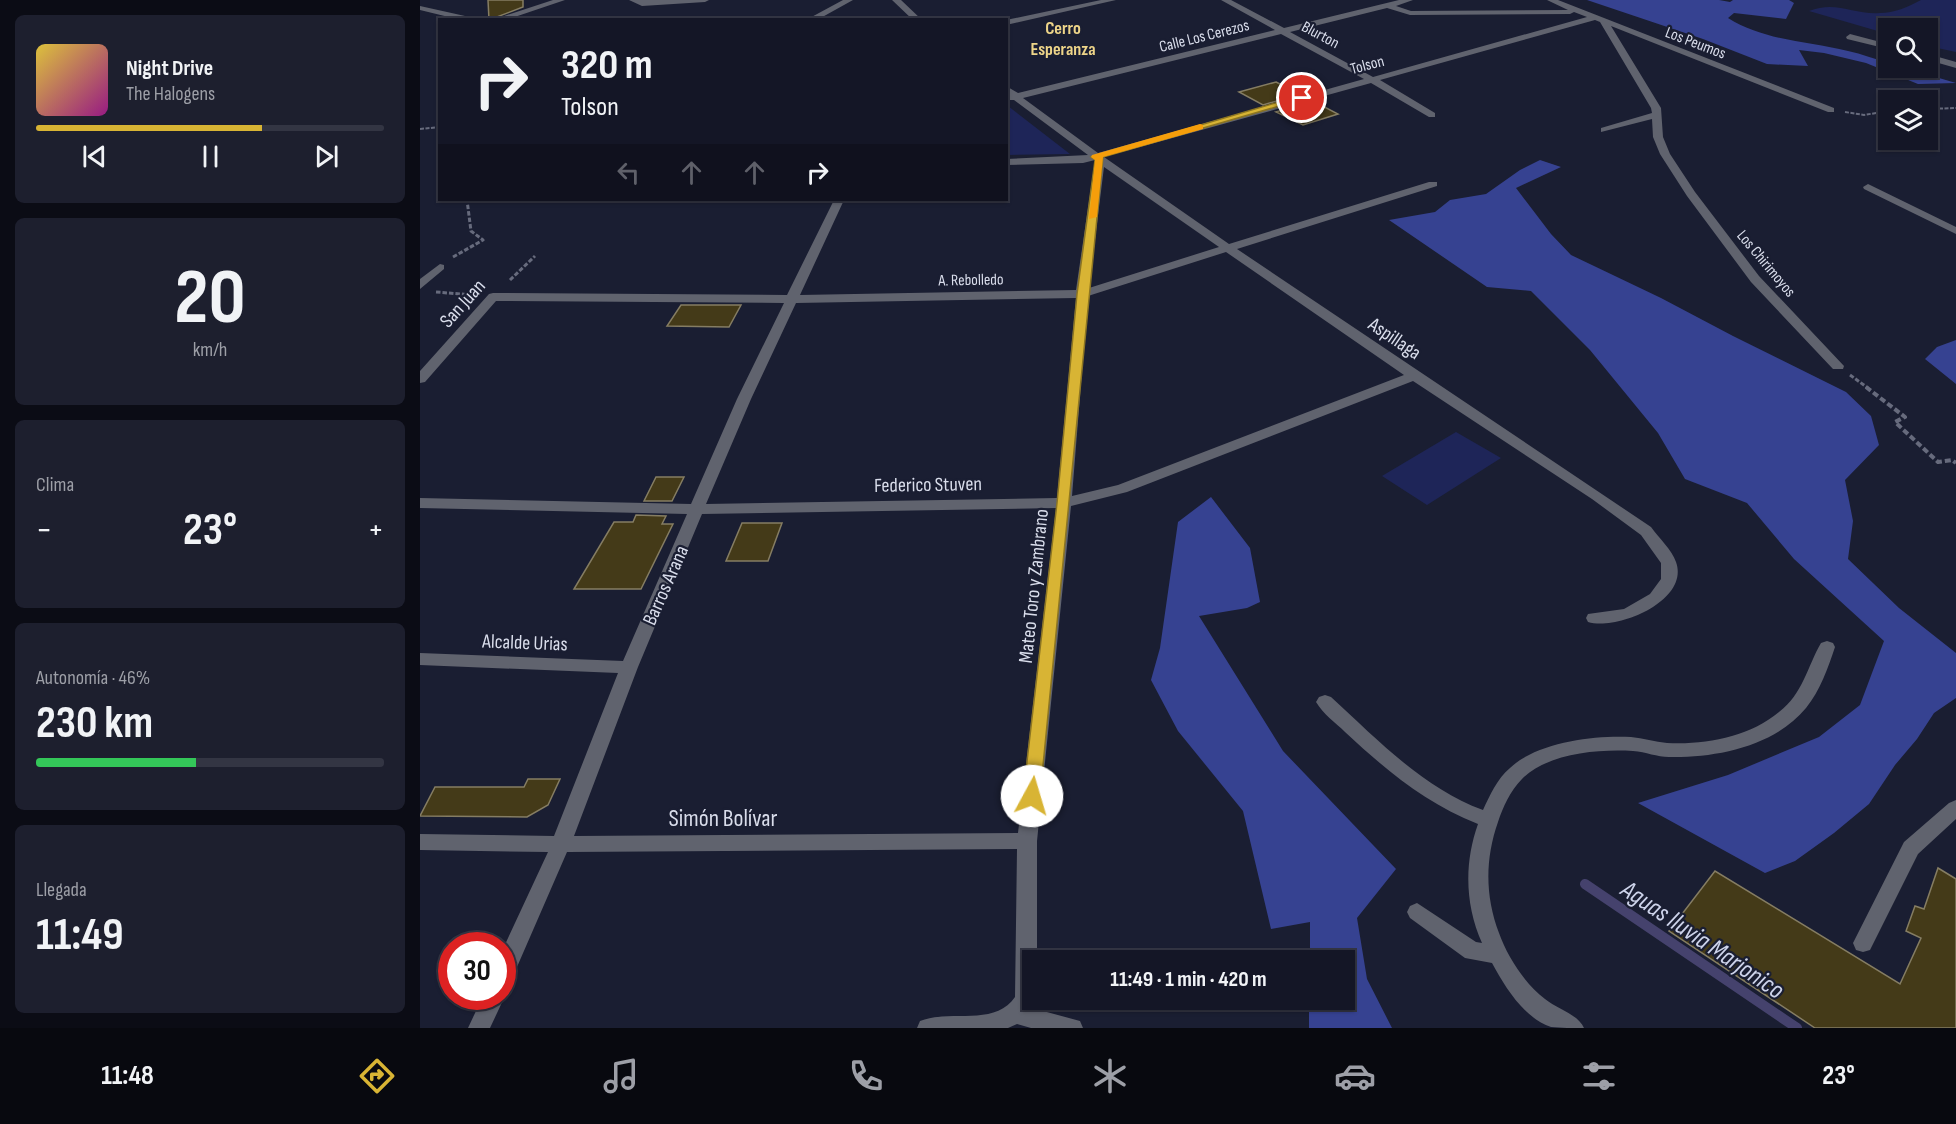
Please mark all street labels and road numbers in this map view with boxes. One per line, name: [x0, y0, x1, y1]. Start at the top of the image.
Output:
street label: Calle Los Cerezos: [1157, 16, 1252, 57]
street label: Blurton: [1298, 18, 1342, 53]
street label: Los Peumos: [1663, 23, 1729, 64]
street label: Tolson: [1348, 52, 1386, 79]
street label: Los Chirimoyos: [1733, 227, 1799, 301]
street label: A. Rebolledo: [937, 270, 1004, 291]
street label: San Juan: [435, 275, 491, 333]
street label: Aspillaga: [1363, 312, 1425, 365]
street label: Federico Stuven: [874, 472, 982, 498]
street label: Mateo Toro y Zambrano: [1014, 508, 1054, 664]
street label: Barros Arana: [638, 542, 694, 629]
street label: Alcalde Urias: [481, 629, 568, 656]
street label: Simón Bolívar: [669, 804, 778, 833]

